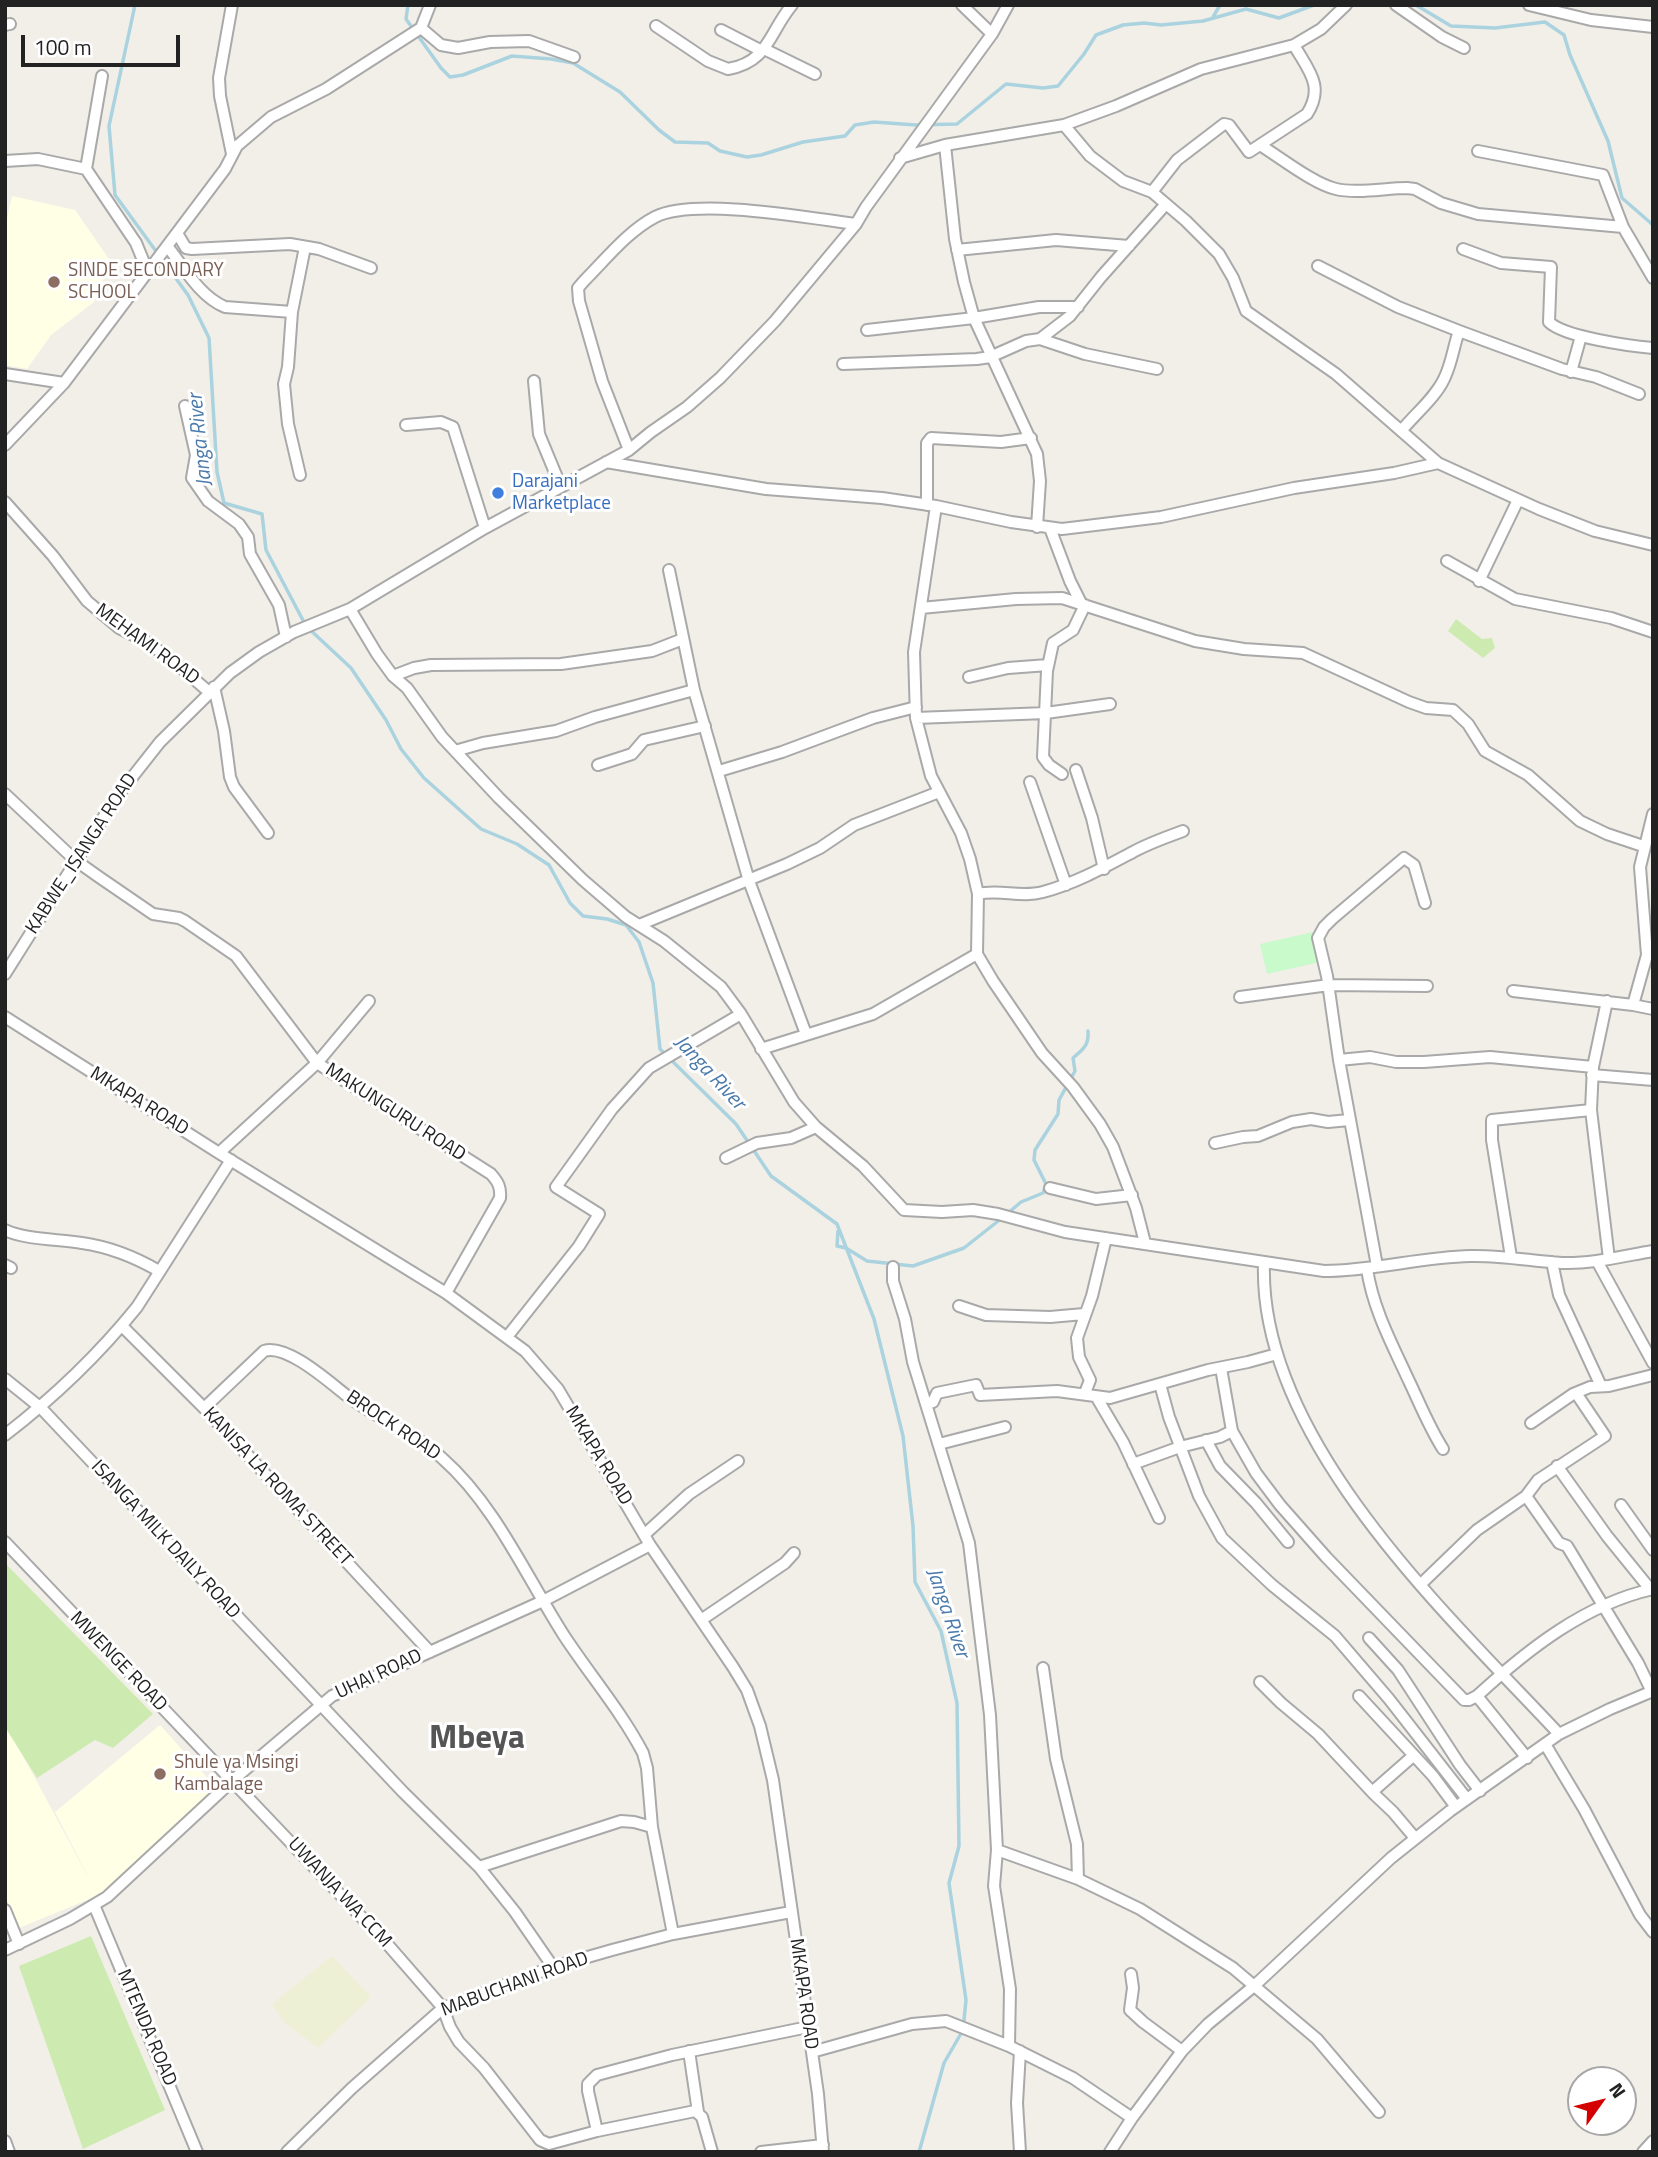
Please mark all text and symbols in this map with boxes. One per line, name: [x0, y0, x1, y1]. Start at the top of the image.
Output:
scale bar: [24, 21, 184, 65]
text: 100 m: [34, 31, 91, 63]
place label: SINDE SECONDARY SCHOOL: [68, 260, 224, 304]
marker: SINDE SECONDARY SCHOOL: [46, 274, 62, 290]
water label: Janga River: [184, 392, 218, 488]
place label: Darajani Marketplace: [512, 471, 611, 515]
marker: Darajani Marketplace: [490, 485, 506, 501]
street label: MEHAMI ROAD: [91, 600, 203, 690]
street label: KABWE_ISANGA ROAD: [22, 769, 142, 939]
water label: Janga River: [668, 1030, 750, 1116]
street label: MAKUNGURU ROAD: [321, 1059, 469, 1167]
street label: MKAPA ROAD: [86, 1063, 192, 1141]
street label: BROCK ROAD: [341, 1386, 445, 1466]
street label: MKAPA ROAD: [559, 1402, 637, 1510]
street label: KANISA LA ROMA STREET: [198, 1403, 356, 1571]
street label: ISANGA MILK DAILY ROAD: [86, 1456, 244, 1624]
water label: Janga River: [920, 1565, 974, 1661]
street label: MWENGE ROAD: [65, 1607, 171, 1717]
street label: UHAI ROAD: [332, 1645, 426, 1705]
district label: Mbeya: [429, 1720, 525, 1760]
place label: Shule ya Msingi Kambalage: [174, 1752, 299, 1796]
marker: Shule ya Msingi Kambalage: [152, 1766, 168, 1782]
street label: UWANJA WA CCM: [282, 1833, 396, 1953]
street label: MKAPA ROAD: [784, 1937, 822, 2051]
street label: MABUCHANI ROAD: [438, 1948, 592, 2022]
street label: MTENDA ROAD: [111, 1966, 181, 2090]
north arrow: [1567, 2066, 1637, 2136]
text: N: [1602, 2077, 1634, 2104]

